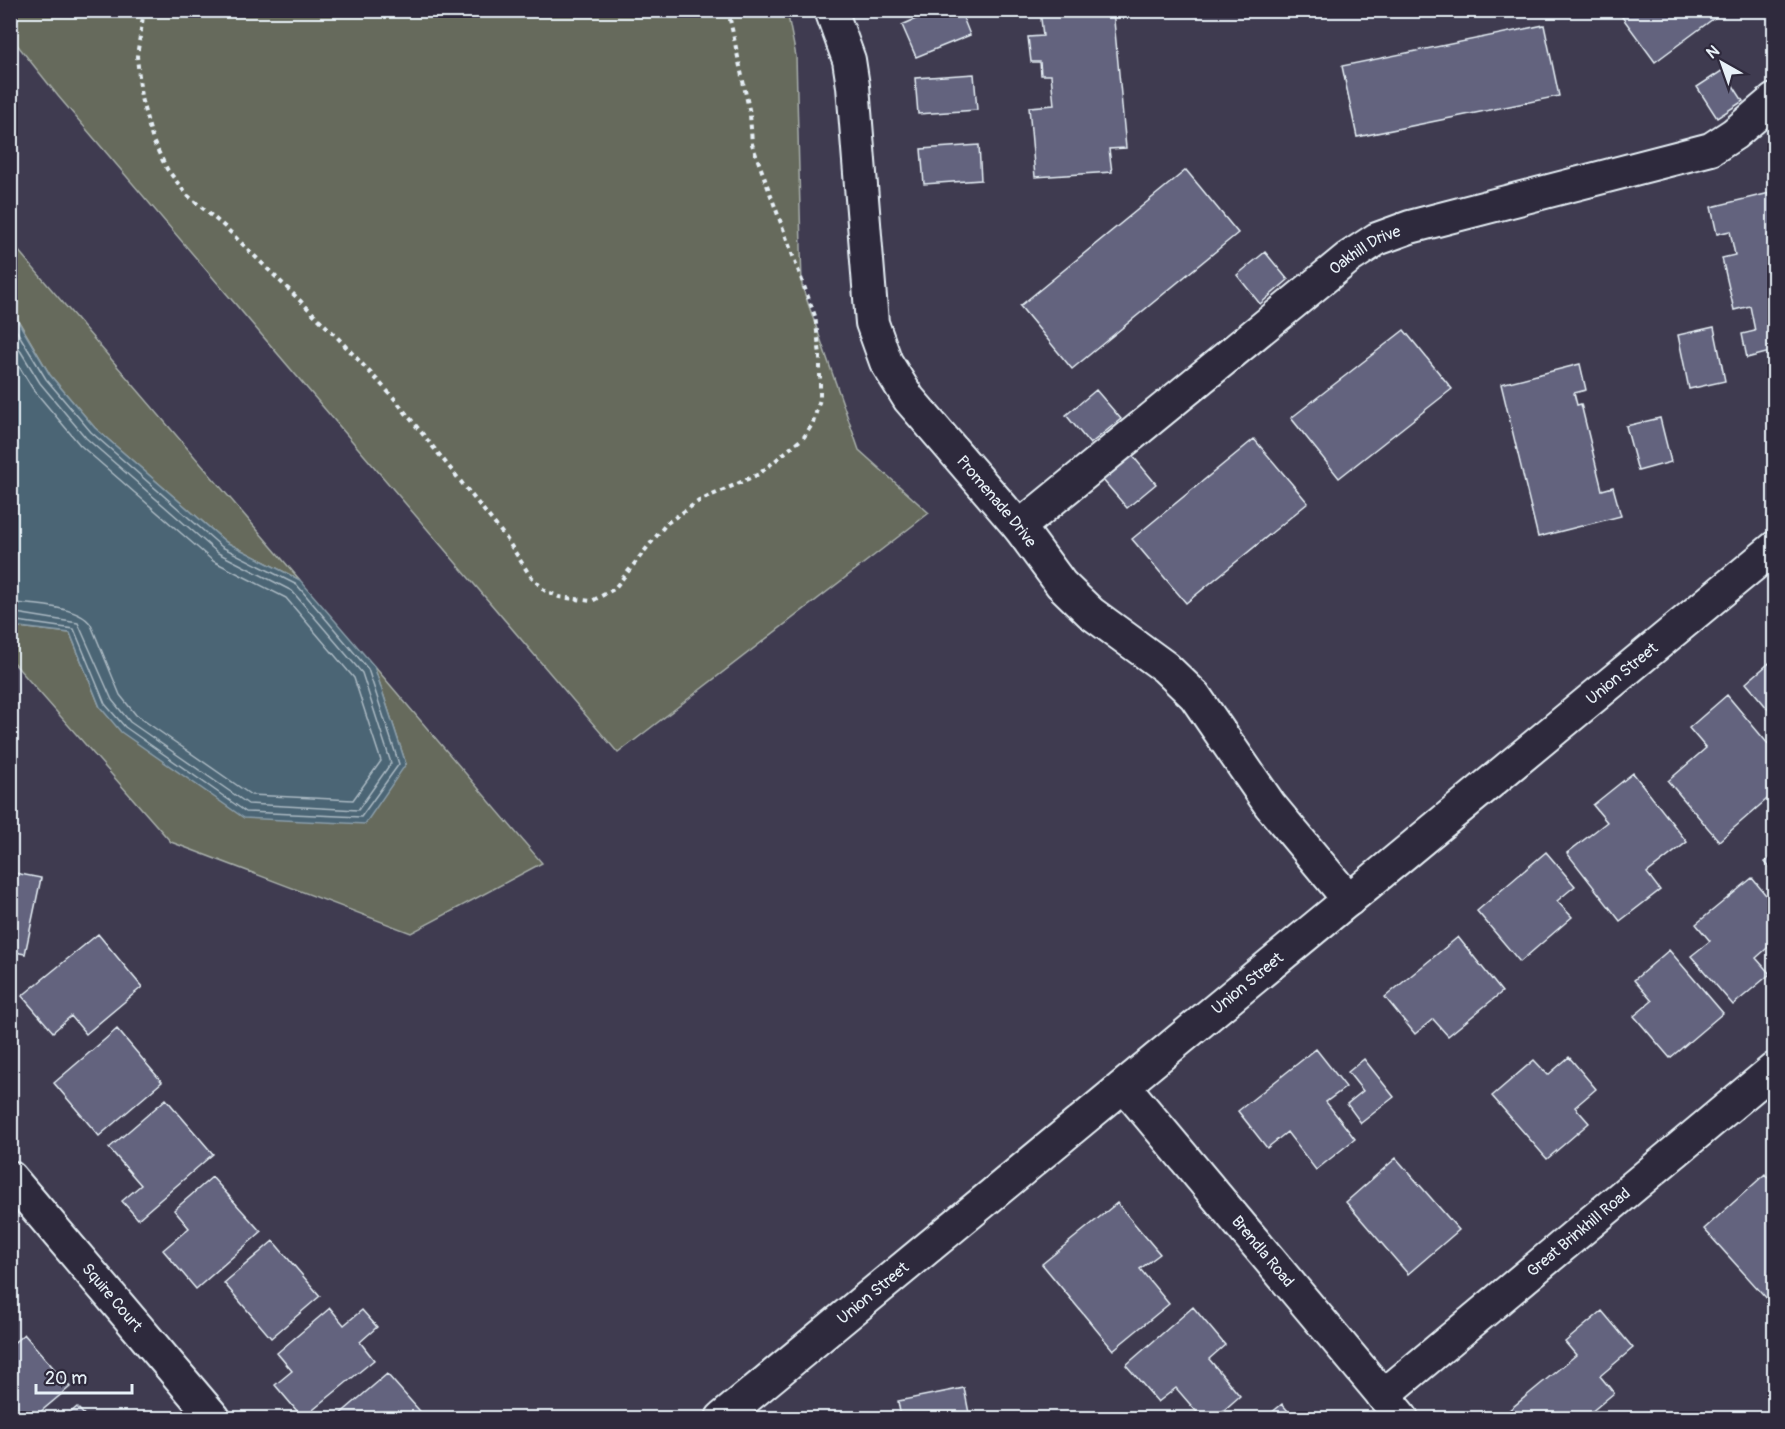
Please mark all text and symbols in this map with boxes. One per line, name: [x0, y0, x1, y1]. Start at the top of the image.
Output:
north arrow: [1692, 33, 1752, 93]
text: N: [1702, 41, 1724, 63]
street label: Oakhill Drive: [1325, 221, 1403, 279]
street label: Promenade Drive: [952, 452, 1041, 552]
street label: Union Street: [1582, 638, 1662, 709]
street label: Union Street: [1208, 948, 1288, 1019]
street label: Great Brinkhill Road: [1523, 1183, 1634, 1281]
street label: Brendla Road: [1227, 1212, 1298, 1291]
street label: Union Street: [833, 1257, 913, 1328]
street label: Squire Court: [78, 1259, 147, 1336]
scale bar: [36, 1357, 132, 1395]
text: 20 m: [45, 1367, 87, 1390]

